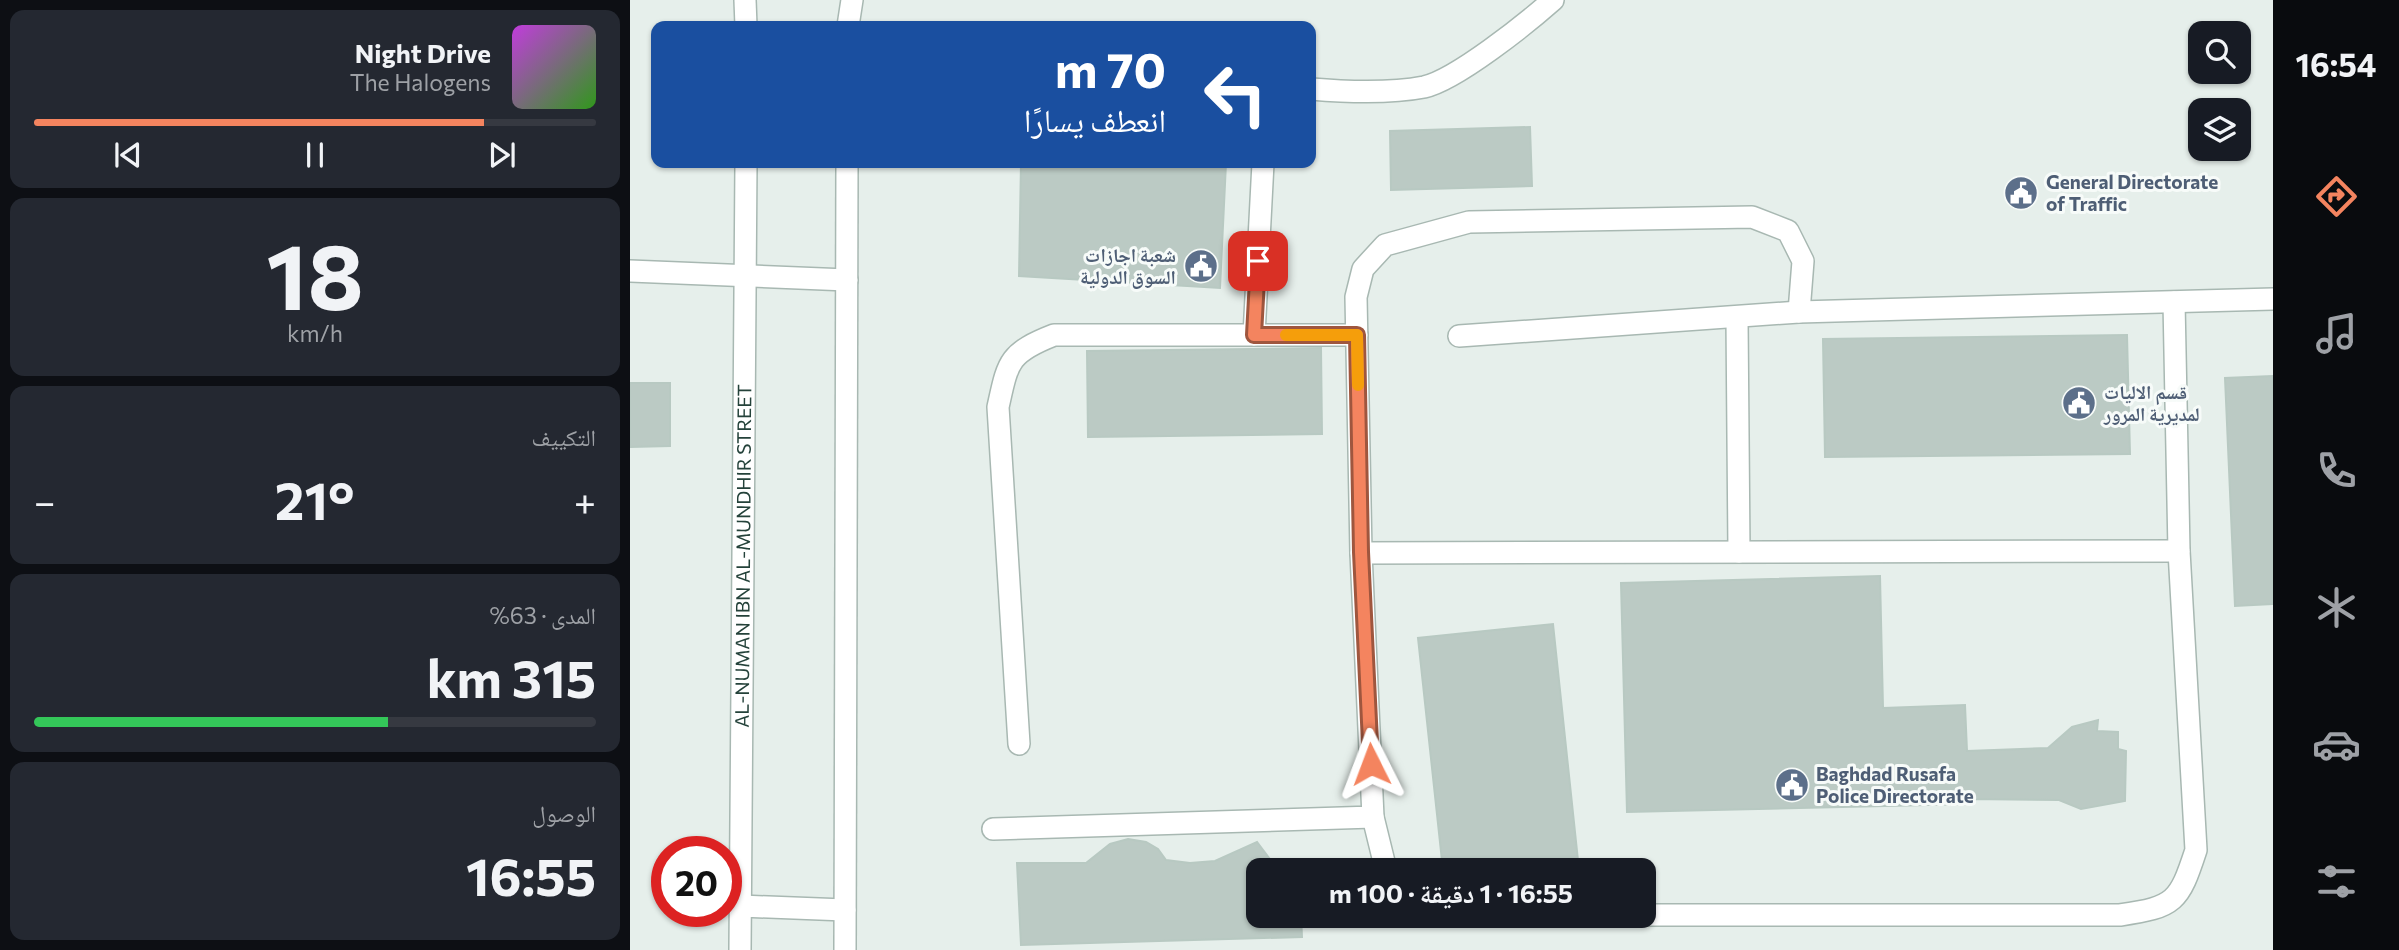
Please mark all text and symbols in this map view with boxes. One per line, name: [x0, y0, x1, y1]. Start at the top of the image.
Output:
map controls: [2188, 21, 2251, 161]
button: search: [2188, 21, 2251, 84]
text: Night Drive: [355, 37, 491, 68]
text: 70 m: [1055, 38, 1166, 98]
text: 16:54: [2296, 44, 2377, 84]
icon: left: [1190, 49, 1281, 140]
text: The Halogens: [350, 68, 491, 96]
button: layers: [2188, 98, 2251, 161]
text: انعطف يسارًا: [1024, 99, 1166, 139]
icon: previous: [109, 136, 147, 174]
icon: pause: [296, 136, 334, 174]
icon: next: [483, 136, 521, 174]
place label: General Directorate of Traffic: [2046, 170, 2218, 215]
icon: directions: [2312, 172, 2361, 221]
public building icon: General Directorate of Traffic: [2002, 174, 2040, 212]
text: 18: [266, 217, 364, 329]
pin: [1228, 231, 1288, 291]
icon: arrive: [1239, 242, 1277, 280]
place label: شعبة اجازات السوق الدولية: [1080, 243, 1176, 289]
public building icon: شعبة اجازات السوق الدولية: [1182, 247, 1220, 285]
icon: music: [2312, 309, 2361, 358]
text: km/h: [287, 319, 343, 347]
place label: قسم الاليات لمديرية المرور: [2103, 380, 2200, 426]
street label: AL-NUMAN IBN AL-MUNDHIR STREET: [730, 384, 755, 728]
public building icon: قسم الاليات لمديرية المرور: [2060, 384, 2098, 422]
text: التكييف: [531, 423, 596, 451]
icon: phone: [2312, 446, 2361, 495]
text: 21°: [275, 467, 354, 531]
text: −: [34, 477, 56, 524]
text: +: [574, 477, 596, 524]
icon: climate: [2312, 583, 2361, 632]
text: المدى · 63%: [490, 601, 596, 629]
text: 315 km: [427, 645, 596, 709]
icon: car: [2312, 720, 2361, 769]
position arrow: [1334, 727, 1408, 801]
place label: Baghdad Rusafa Police Directorate: [1816, 762, 1974, 807]
public building icon: Baghdad Rusafa Police Directorate: [1773, 766, 1811, 804]
text: الوصول: [532, 799, 596, 827]
speed limit sign: 20: [651, 836, 742, 927]
text: 16:55: [466, 843, 596, 907]
icon: filters: [2312, 857, 2361, 906]
text: 16:55 · 1 دقيقة · 100 m: [1329, 877, 1573, 908]

